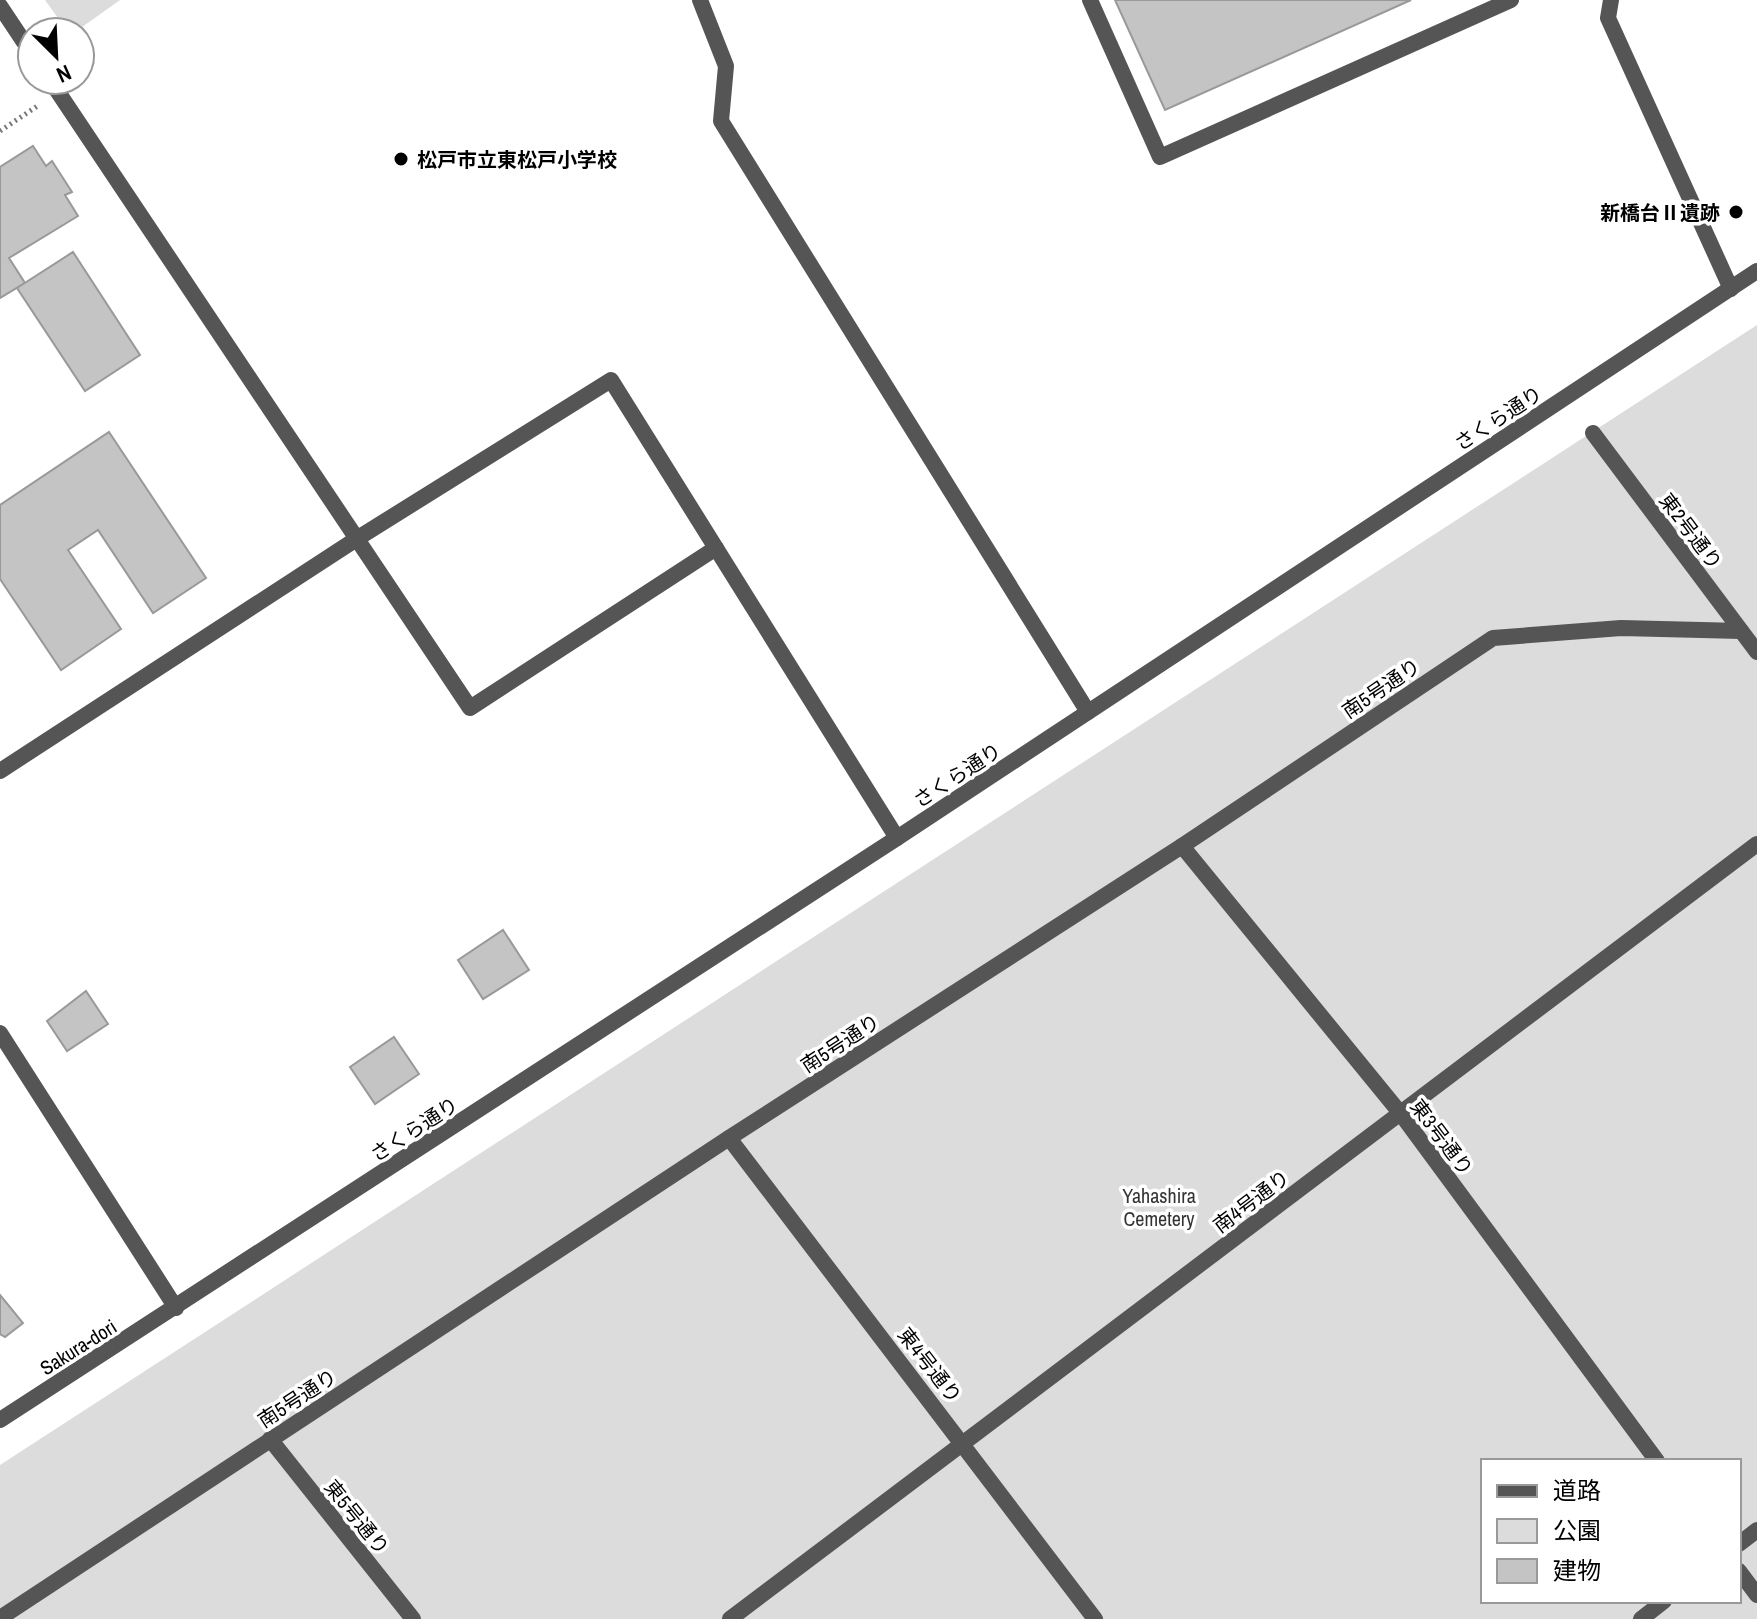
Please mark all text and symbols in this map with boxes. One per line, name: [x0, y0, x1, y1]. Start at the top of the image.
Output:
north arrow: [16, 16, 96, 96]
text: N: [52, 58, 76, 91]
place label: 松戸市立東松戸小学校: [417, 146, 617, 173]
marker: 松戸市立東松戸小学校: [392, 150, 410, 168]
place label: 新橋台Ⅱ遺跡: [1600, 199, 1720, 226]
marker: 新橋台Ⅱ遺跡: [1727, 203, 1745, 221]
street label: さくら通り: [1449, 379, 1547, 457]
street label: 東2号通り: [1653, 487, 1729, 575]
street label: 南5号通り: [1337, 652, 1425, 724]
street label: さくら通り: [908, 736, 1006, 814]
street label: 南5号通り: [795, 1007, 885, 1079]
street label: さくら通り: [365, 1090, 463, 1168]
street label: 東3号通り: [1404, 1093, 1480, 1181]
street label: 南4号通り: [1207, 1163, 1295, 1239]
park label: Yahashira Cemetery: [1122, 1182, 1196, 1232]
street label: Sakura-dori: [35, 1313, 121, 1381]
street label: 東4号通り: [892, 1322, 968, 1408]
street label: 南5号通り: [252, 1362, 342, 1434]
legend: [1481, 1459, 1741, 1603]
street label: 東5号通り: [318, 1474, 396, 1560]
text: 道路: [1553, 1474, 1601, 1506]
text: 公園: [1553, 1514, 1601, 1546]
text: 建物: [1553, 1554, 1601, 1586]

